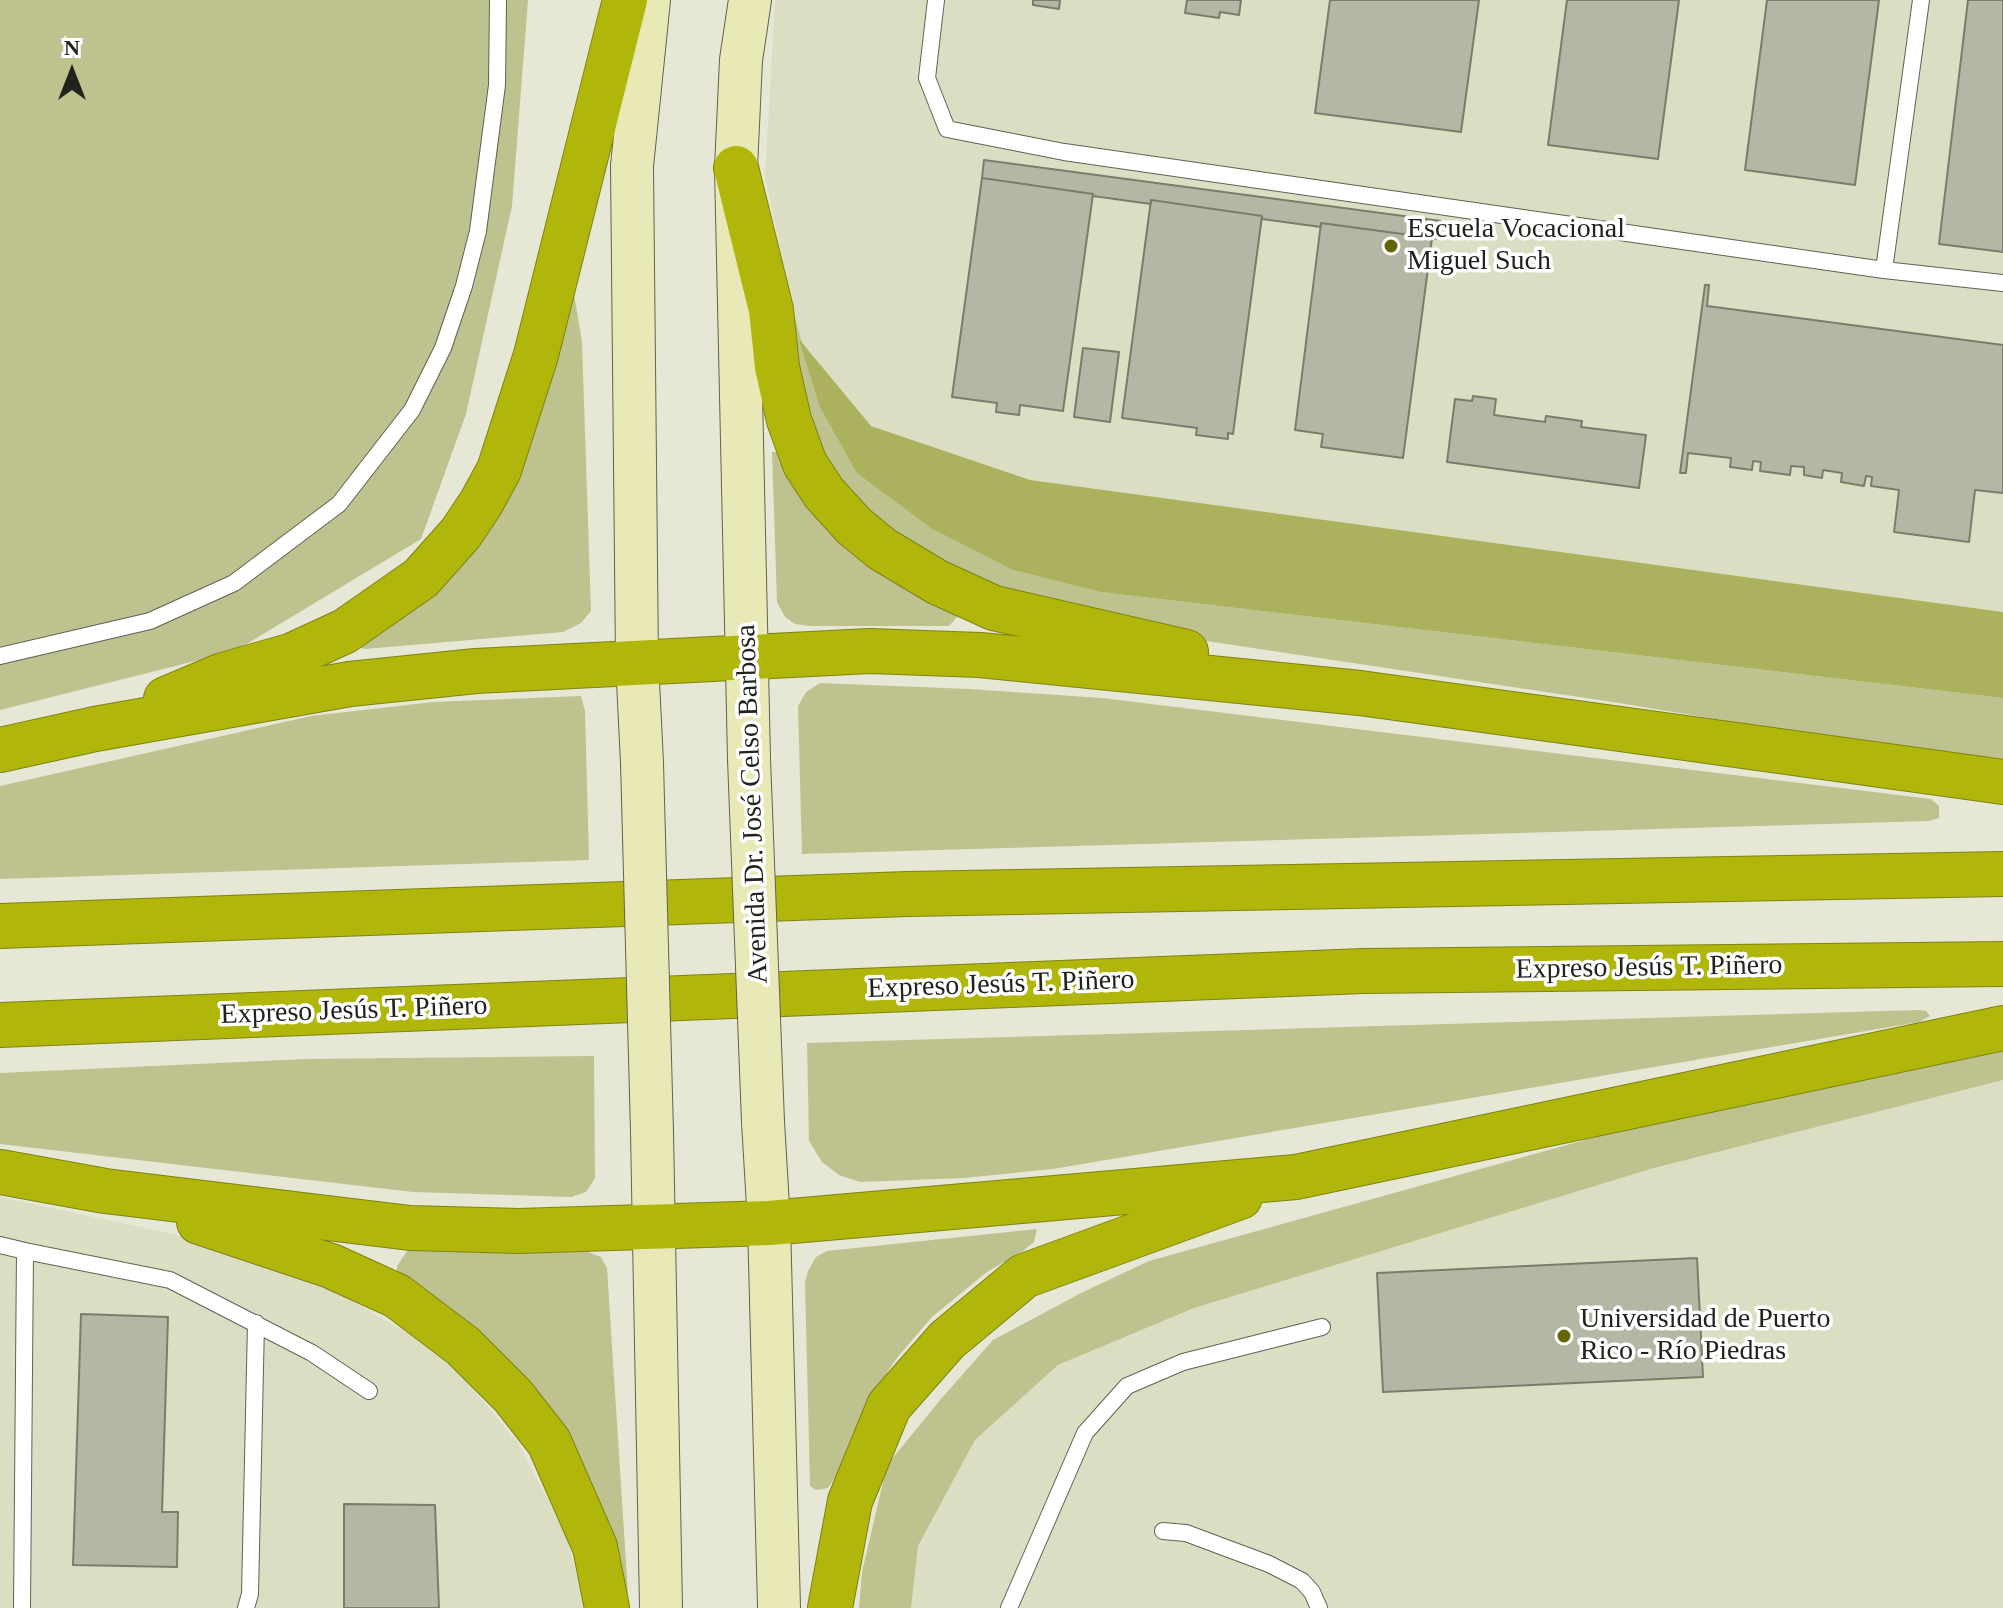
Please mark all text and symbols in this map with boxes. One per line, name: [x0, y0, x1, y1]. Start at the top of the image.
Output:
north arrow: [32, 32, 112, 112]
text: N: [64, 35, 80, 60]
place label: Escuela Vocacional Miguel Such: [1407, 213, 1625, 279]
marker: Escuela Vocacional Miguel Such: [1382, 237, 1400, 255]
street label: Avenida Dr. José Celso Barbosa: [730, 624, 776, 984]
street label: Expreso Jesús T. Piñero: [1515, 949, 1783, 987]
street label: Expreso Jesús T. Piñero: [867, 964, 1135, 1006]
street label: Expreso Jesús T. Piñero: [220, 990, 488, 1032]
place label: Universidad de Puerto Rico - Río Piedras: [1580, 1303, 1830, 1369]
marker: Universidad de Puerto Rico - Río Piedras: [1555, 1327, 1573, 1345]

